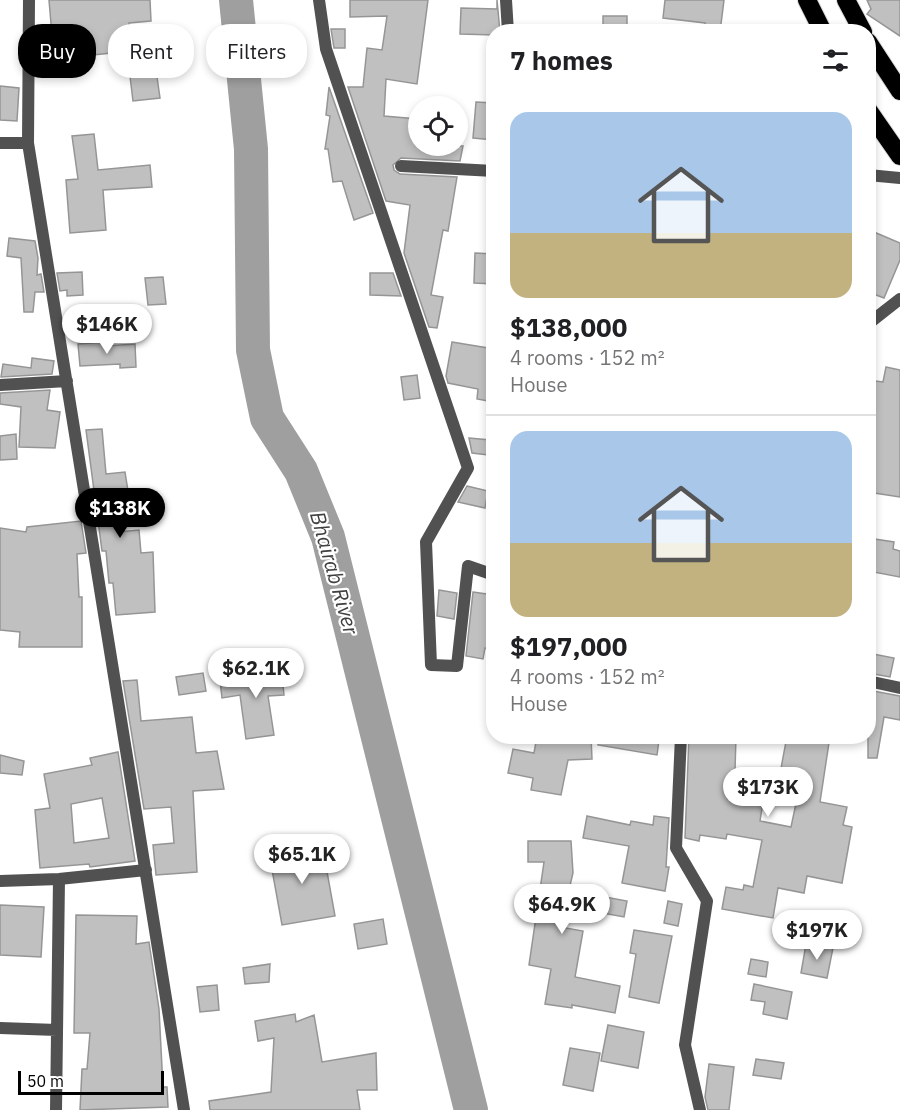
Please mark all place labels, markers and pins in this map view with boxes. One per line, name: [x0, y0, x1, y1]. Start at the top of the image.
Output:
pin: $146K: [65, 304, 149, 355]
pin: $138K: [78, 488, 162, 539]
pin: $62.1K: [207, 648, 305, 699]
pin: $173K: [726, 767, 810, 818]
pin: $65.1K: [253, 834, 351, 885]
pin: $64.9K: [513, 884, 611, 935]
pin: $197K: [775, 910, 859, 961]

